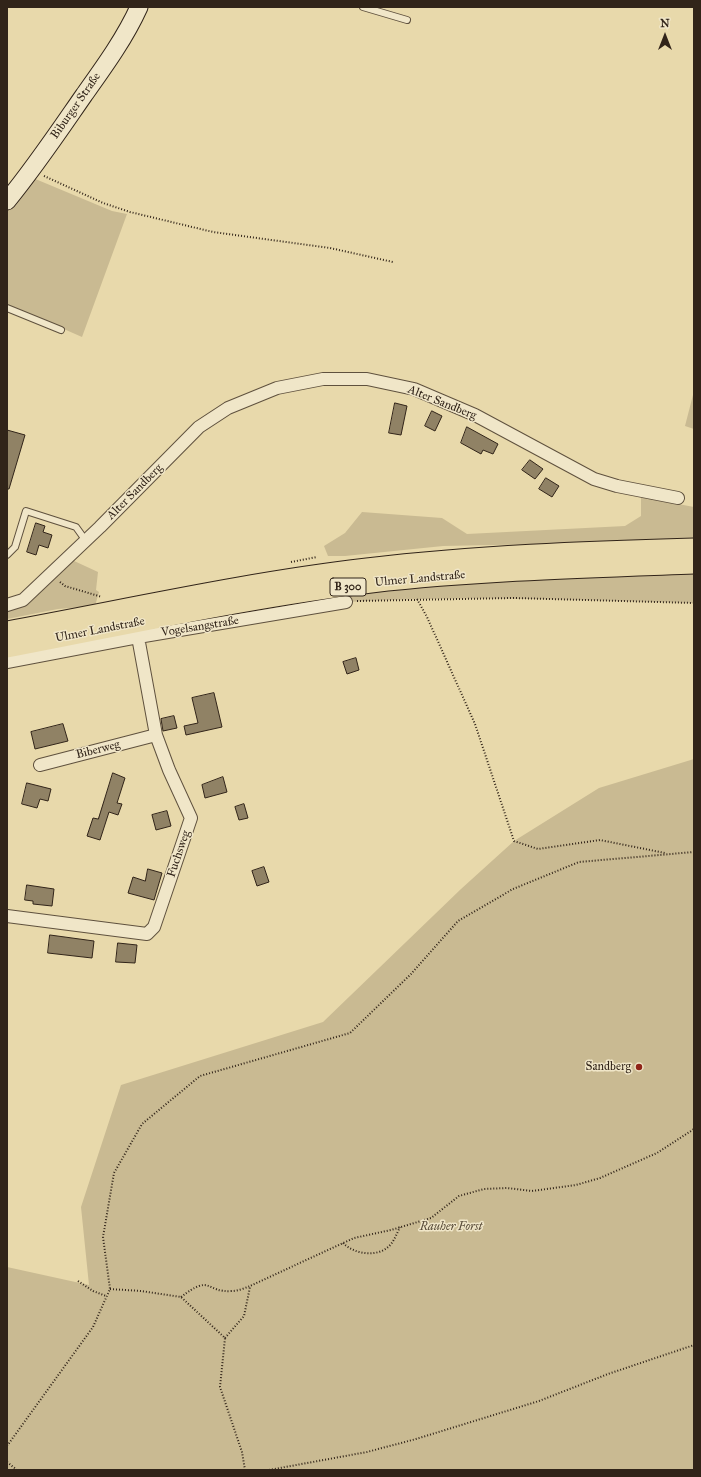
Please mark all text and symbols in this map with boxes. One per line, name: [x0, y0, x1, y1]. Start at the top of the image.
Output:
north arrow: [645, 16, 685, 56]
text: N: [660, 17, 670, 30]
street label: Biburger Straße: [48, 70, 104, 142]
street label: Alter Sandberg: [405, 383, 479, 423]
street label: Alter Sandberg: [104, 461, 166, 523]
street label: Ulmer Landstraße: [374, 568, 466, 590]
road number: B 300: [330, 578, 366, 596]
street label: Ulmer Landstraße: [54, 614, 146, 646]
street label: Vogelsangstraße: [160, 614, 240, 640]
street label: Biberweg: [74, 738, 122, 762]
street label: Fuchsweg: [164, 829, 194, 879]
place label: Sandberg: [586, 1060, 631, 1074]
marker: Sandberg: [634, 1062, 644, 1072]
park label: Rauher Forst: [420, 1220, 482, 1234]

